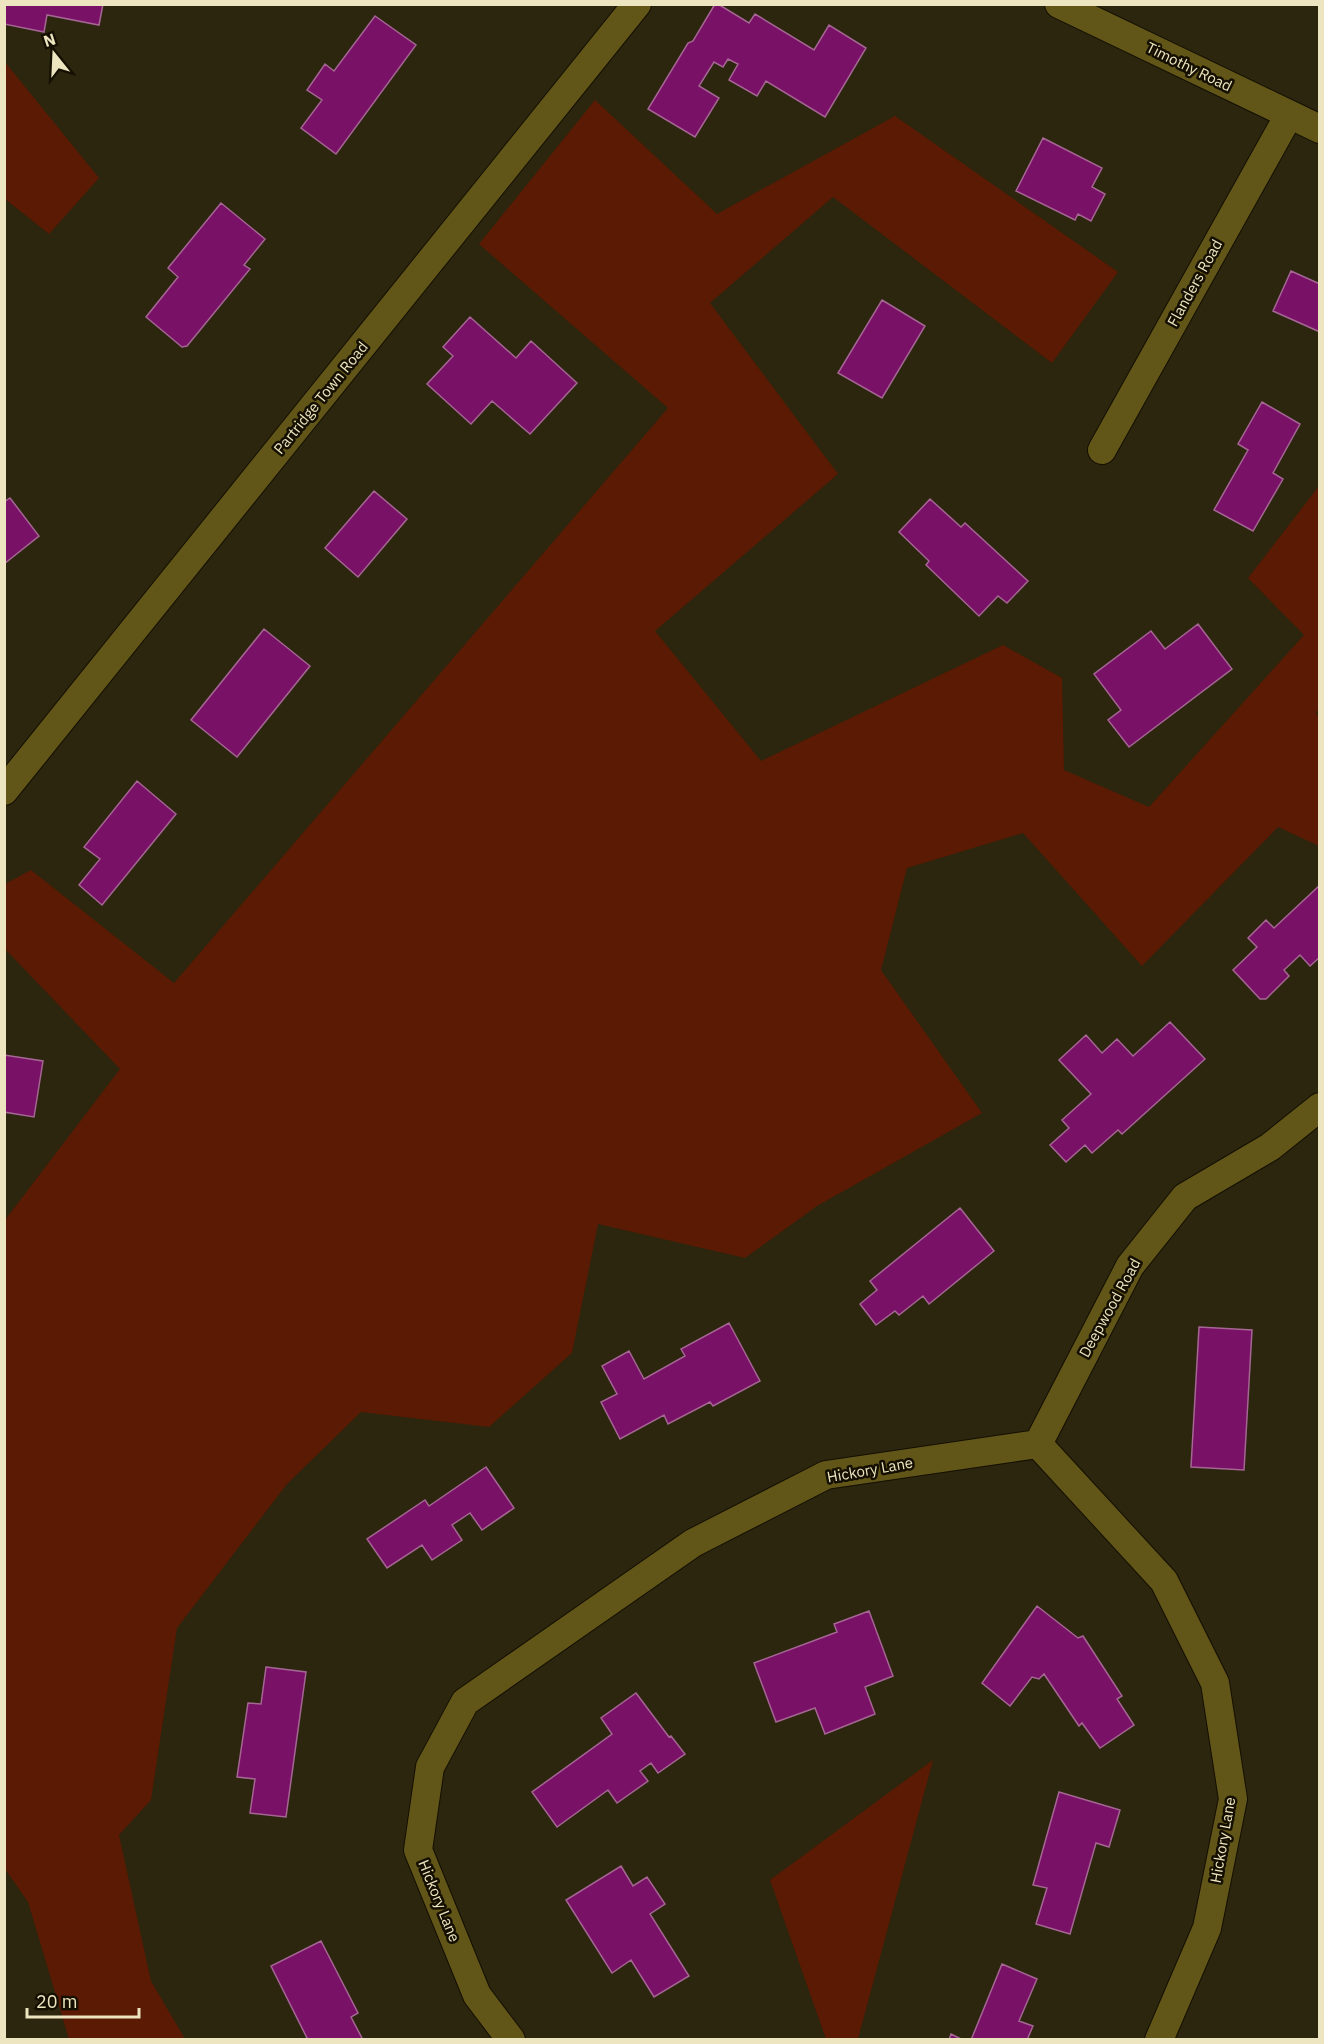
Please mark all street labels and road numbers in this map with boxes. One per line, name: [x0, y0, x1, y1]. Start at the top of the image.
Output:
street label: Timothy Road: [1143, 38, 1235, 95]
street label: Flanders Road: [1163, 236, 1226, 330]
street label: Partridge Town Road: [269, 338, 372, 458]
street label: Deepwood Road: [1075, 1255, 1145, 1361]
street label: Hickory Lane: [825, 1453, 914, 1486]
street label: Hickory Lane: [1206, 1795, 1239, 1884]
street label: Hickory Lane: [414, 1857, 465, 1945]

